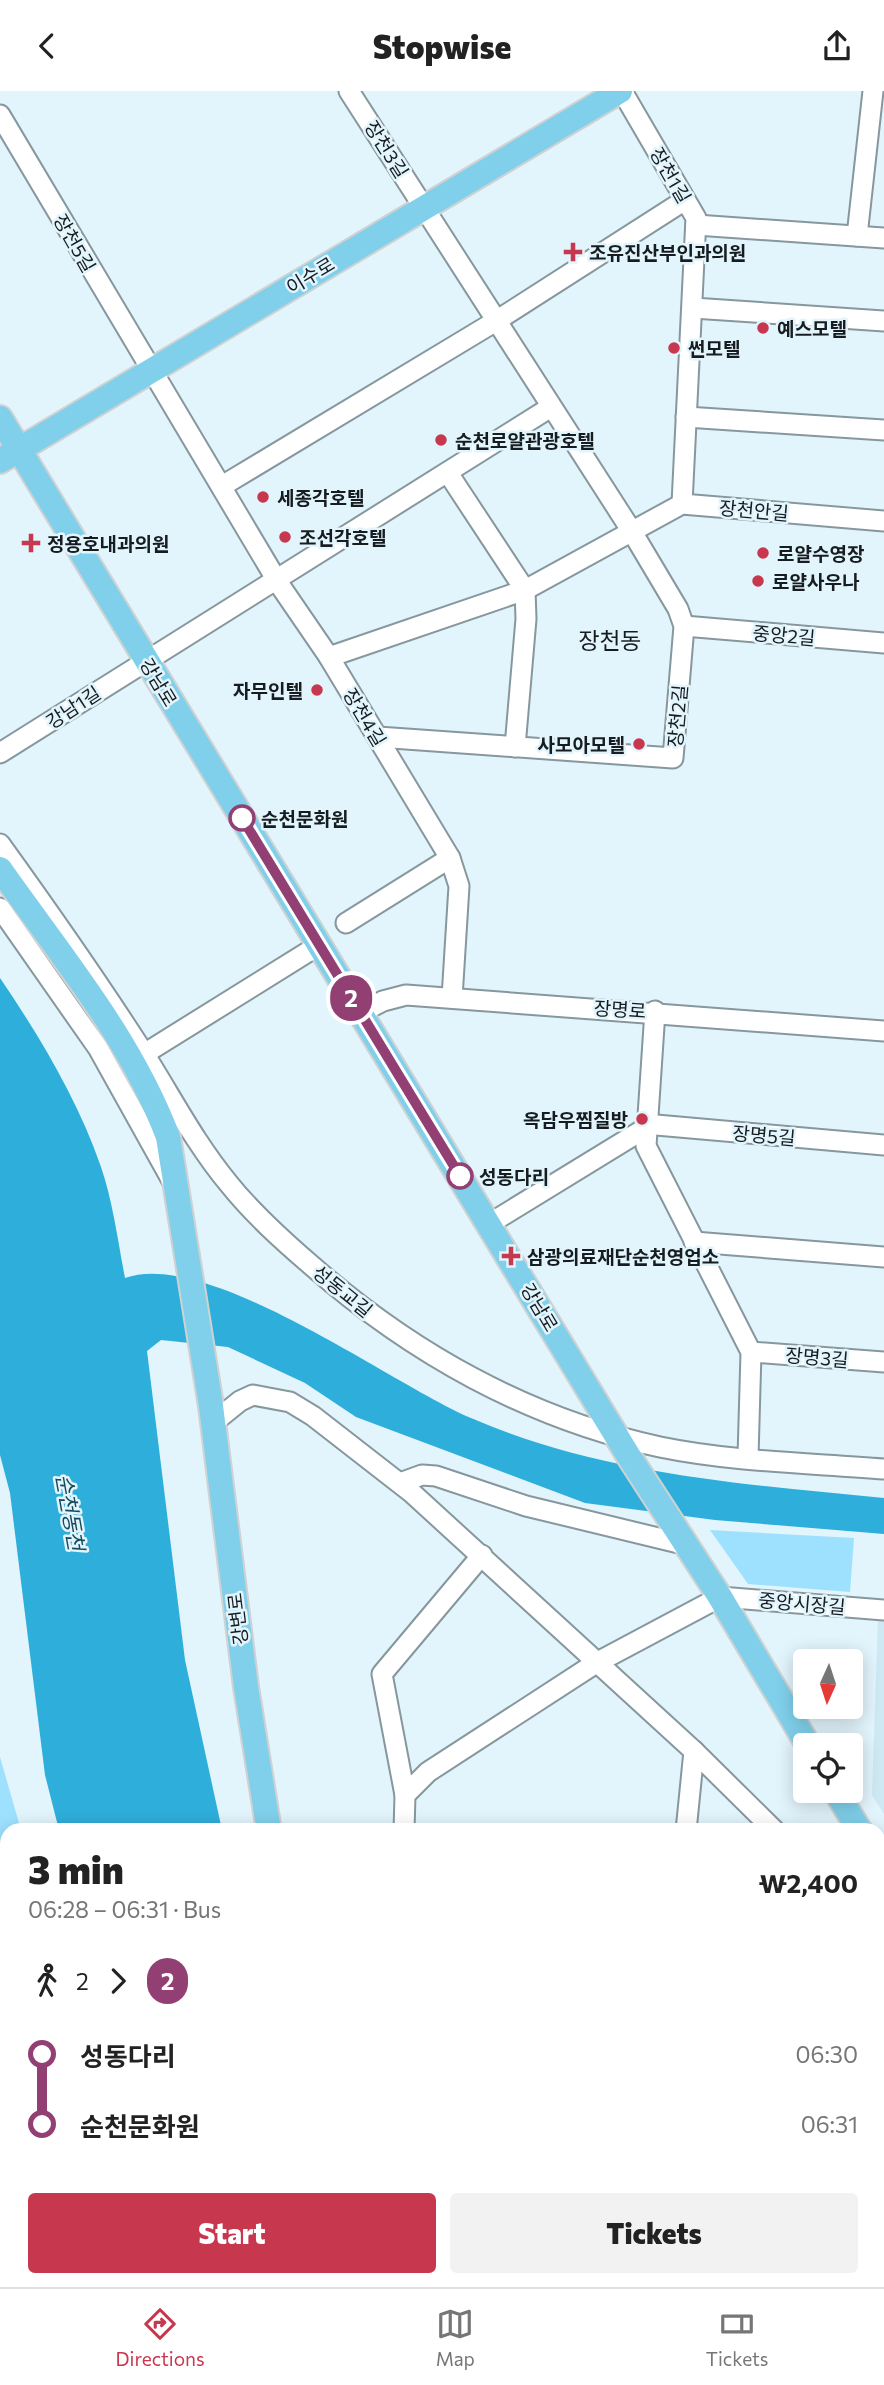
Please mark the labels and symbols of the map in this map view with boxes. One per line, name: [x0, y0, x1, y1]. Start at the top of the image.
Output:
street label: 장천3길: [360, 116, 414, 182]
street label: 장천1길: [646, 143, 696, 207]
street label: 장천5길: [49, 210, 101, 276]
place label: 조유진산부인과의원: [589, 241, 746, 264]
marker: 조유진산부인과의원: [563, 242, 583, 262]
street label: 이수로: [282, 252, 338, 298]
place label: 예스모텔: [777, 317, 847, 340]
marker: 예스모텔: [755, 320, 771, 336]
place label: 썬모텔: [688, 337, 740, 360]
marker: 썬모텔: [666, 340, 682, 356]
place label: 순천로얄관광호텔: [455, 429, 595, 452]
marker: 순천로얄관광호텔: [433, 432, 449, 448]
place label: 세종각호텔: [277, 486, 364, 509]
marker: 세종각호텔: [255, 489, 271, 505]
street label: 장천안길: [718, 495, 790, 525]
place label: 조선각호텔: [299, 526, 386, 549]
marker: 조선각호텔: [277, 529, 293, 545]
place label: 정용호내과의원: [47, 532, 169, 555]
marker: 정용호내과의원: [21, 533, 41, 553]
place label: 로얄수영장: [777, 542, 864, 565]
marker: 로얄수영장: [755, 545, 771, 561]
place label: 로얄사우나: [772, 570, 860, 593]
marker: 로얄사우나: [750, 573, 766, 589]
street label: 중앙2길: [752, 621, 816, 649]
district label: 장천동: [578, 626, 642, 654]
street label: 강남로: [136, 654, 182, 710]
place label: 자무인텔: [233, 679, 303, 702]
street label: 강남1길: [41, 681, 105, 733]
marker: 자무인텔: [309, 682, 325, 698]
street label: 장천4길: [339, 684, 391, 750]
street label: 장천2길: [663, 684, 691, 748]
place label: 사모아모텔: [538, 733, 625, 756]
marker: 사모아모텔: [631, 736, 647, 752]
marker: 순천문화원: [229, 805, 255, 831]
place label: 순천문화원: [261, 807, 348, 830]
line badge: 2: [328, 975, 374, 1021]
street label: 장명로: [593, 996, 647, 1022]
place label: 옥담우찜질방: [523, 1108, 629, 1131]
marker: 옥담우찜질방: [634, 1111, 650, 1127]
street label: 장명5길: [731, 1121, 797, 1149]
marker: 성동다리: [447, 1163, 473, 1189]
place label: 성동다리: [479, 1165, 549, 1188]
place label: 삼광의료재단순천영업소: [527, 1245, 719, 1268]
marker: 삼광의료재단순천영업소: [501, 1246, 521, 1266]
street label: 성동교길: [309, 1260, 377, 1322]
street label: 강남로: [517, 1279, 563, 1335]
street label: 장명3길: [784, 1343, 850, 1371]
water label: 순천동천: [52, 1472, 90, 1555]
street label: 중앙시장길: [757, 1588, 847, 1618]
street label: 강변로: [222, 1592, 252, 1646]
north arrow: [793, 1649, 863, 1719]

